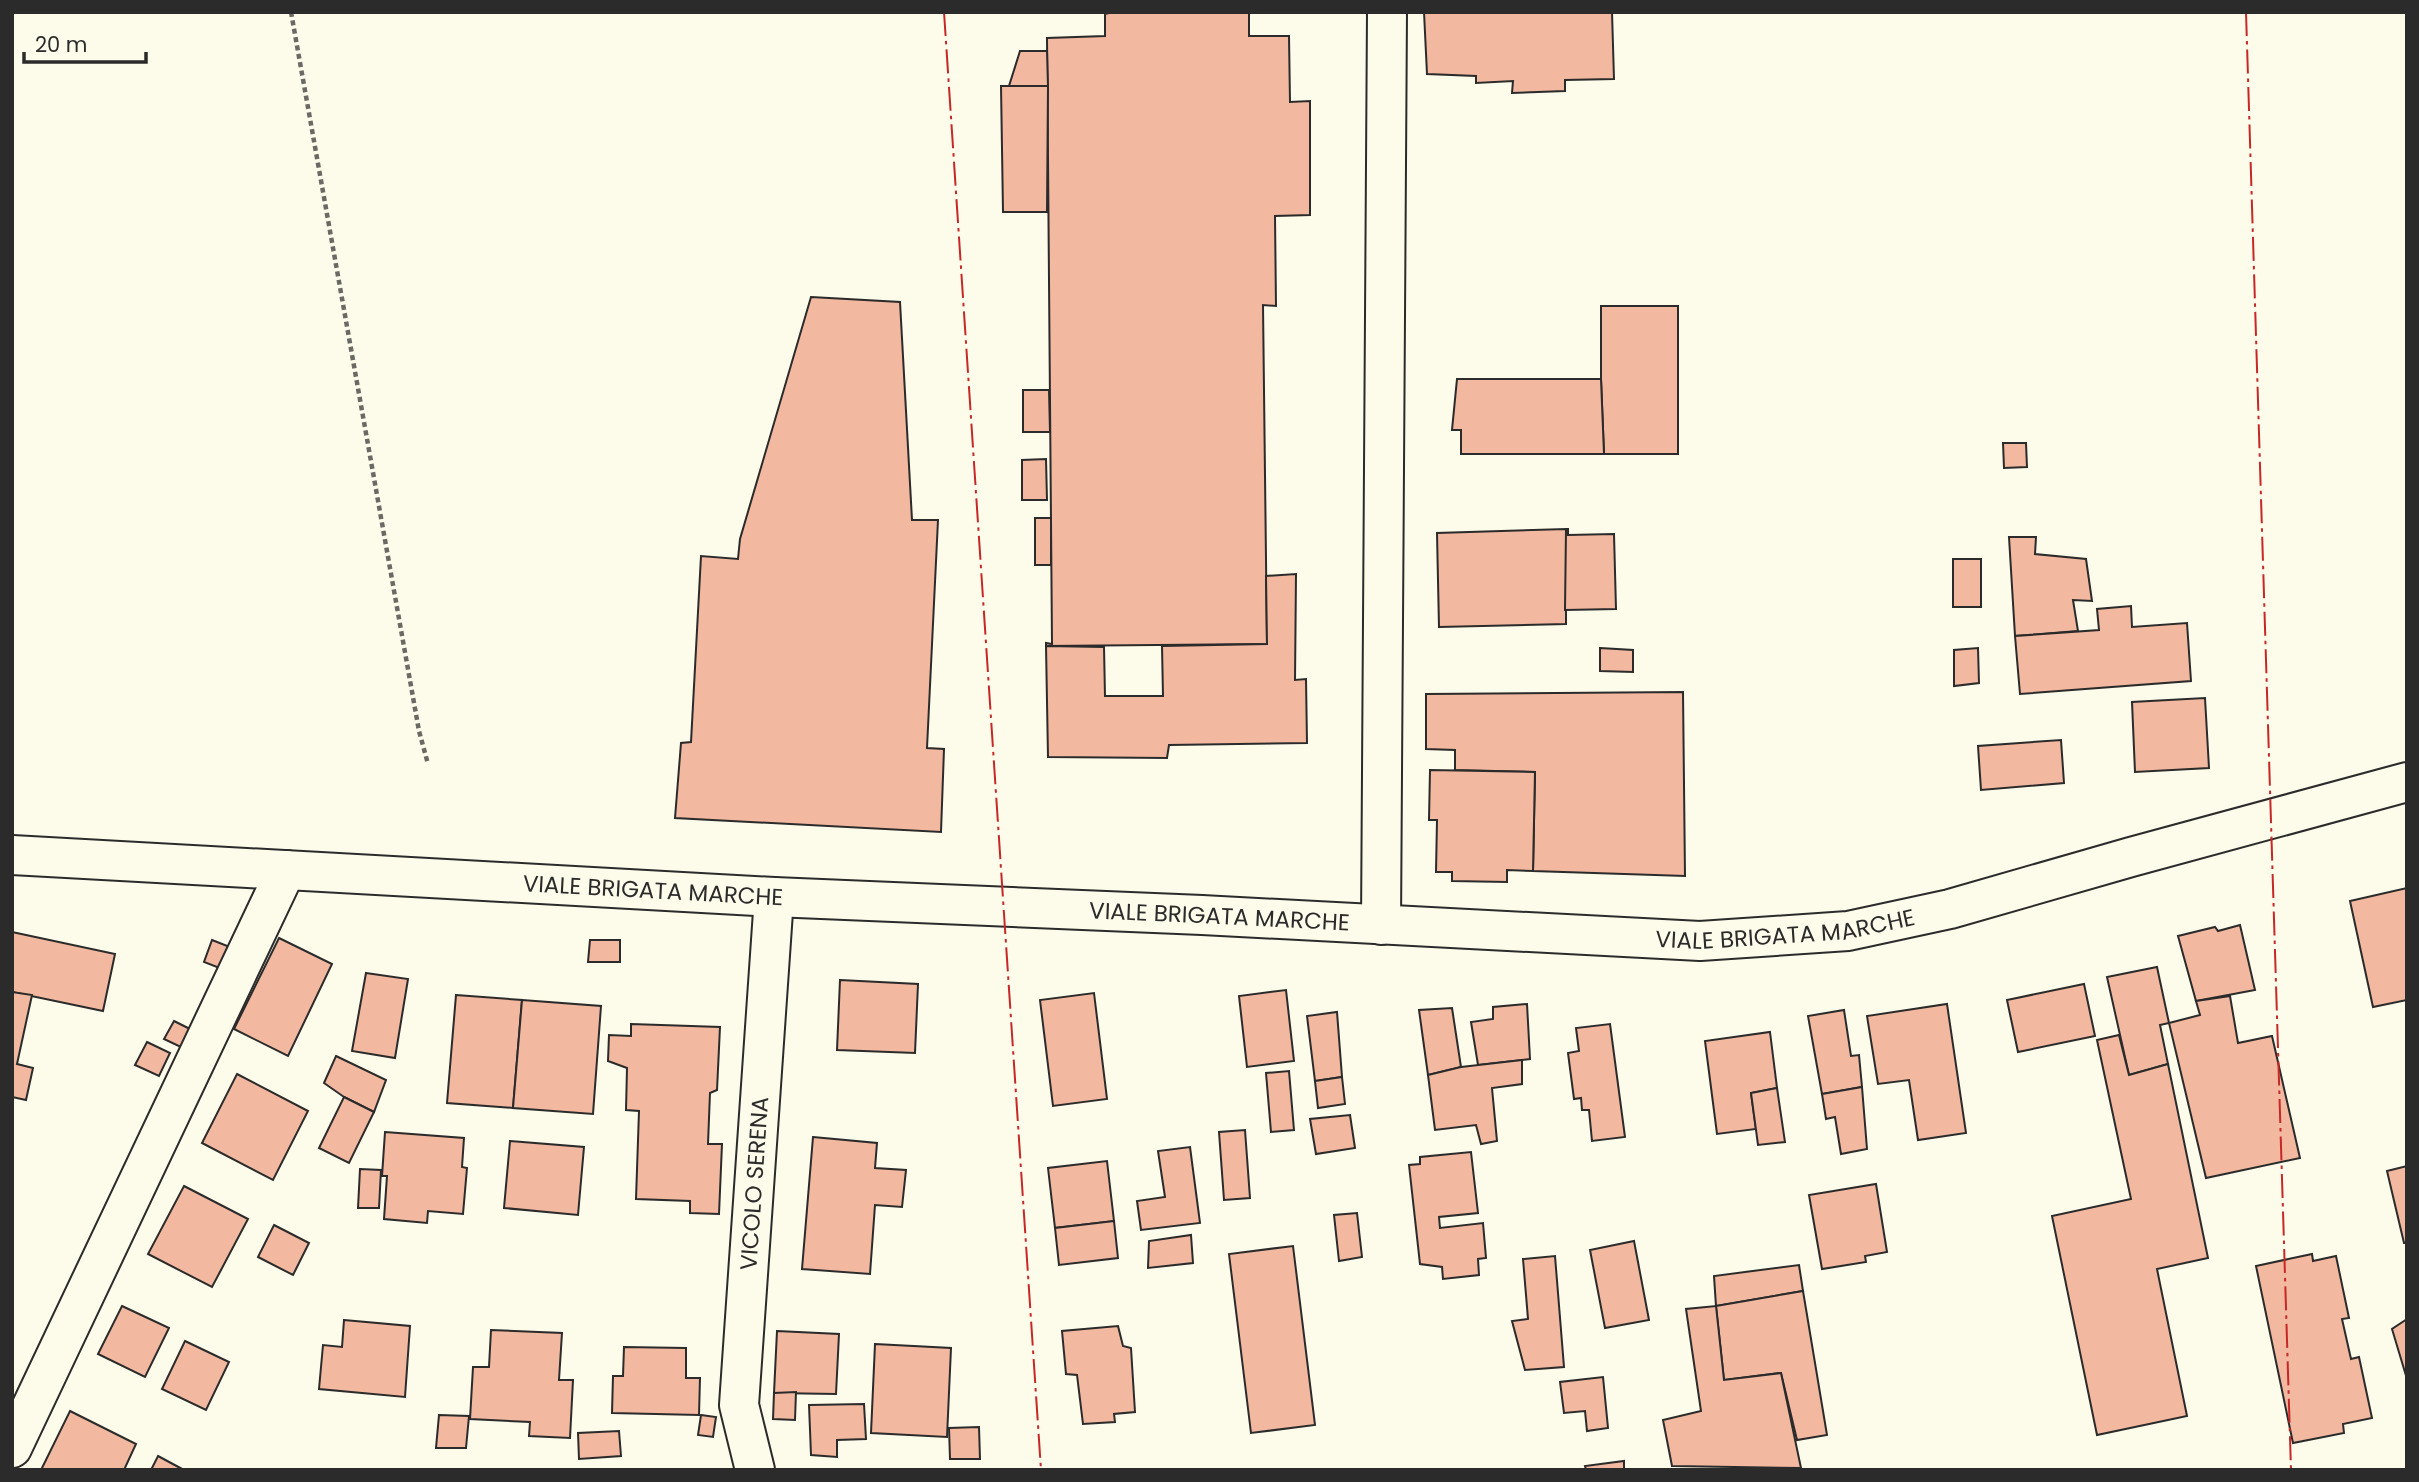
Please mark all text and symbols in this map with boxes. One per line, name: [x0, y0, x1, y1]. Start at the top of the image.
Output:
scale bar: [24, 21, 147, 65]
text: 20 m: [35, 30, 88, 59]
street label: VIALE BRIGATA MARCHE: [522, 867, 784, 913]
street label: VIALE BRIGATA MARCHE: [1089, 894, 1350, 939]
street label: VIALE BRIGATA MARCHE: [1655, 901, 1918, 957]
street label: VICOLO SERENA: [732, 1096, 776, 1271]

